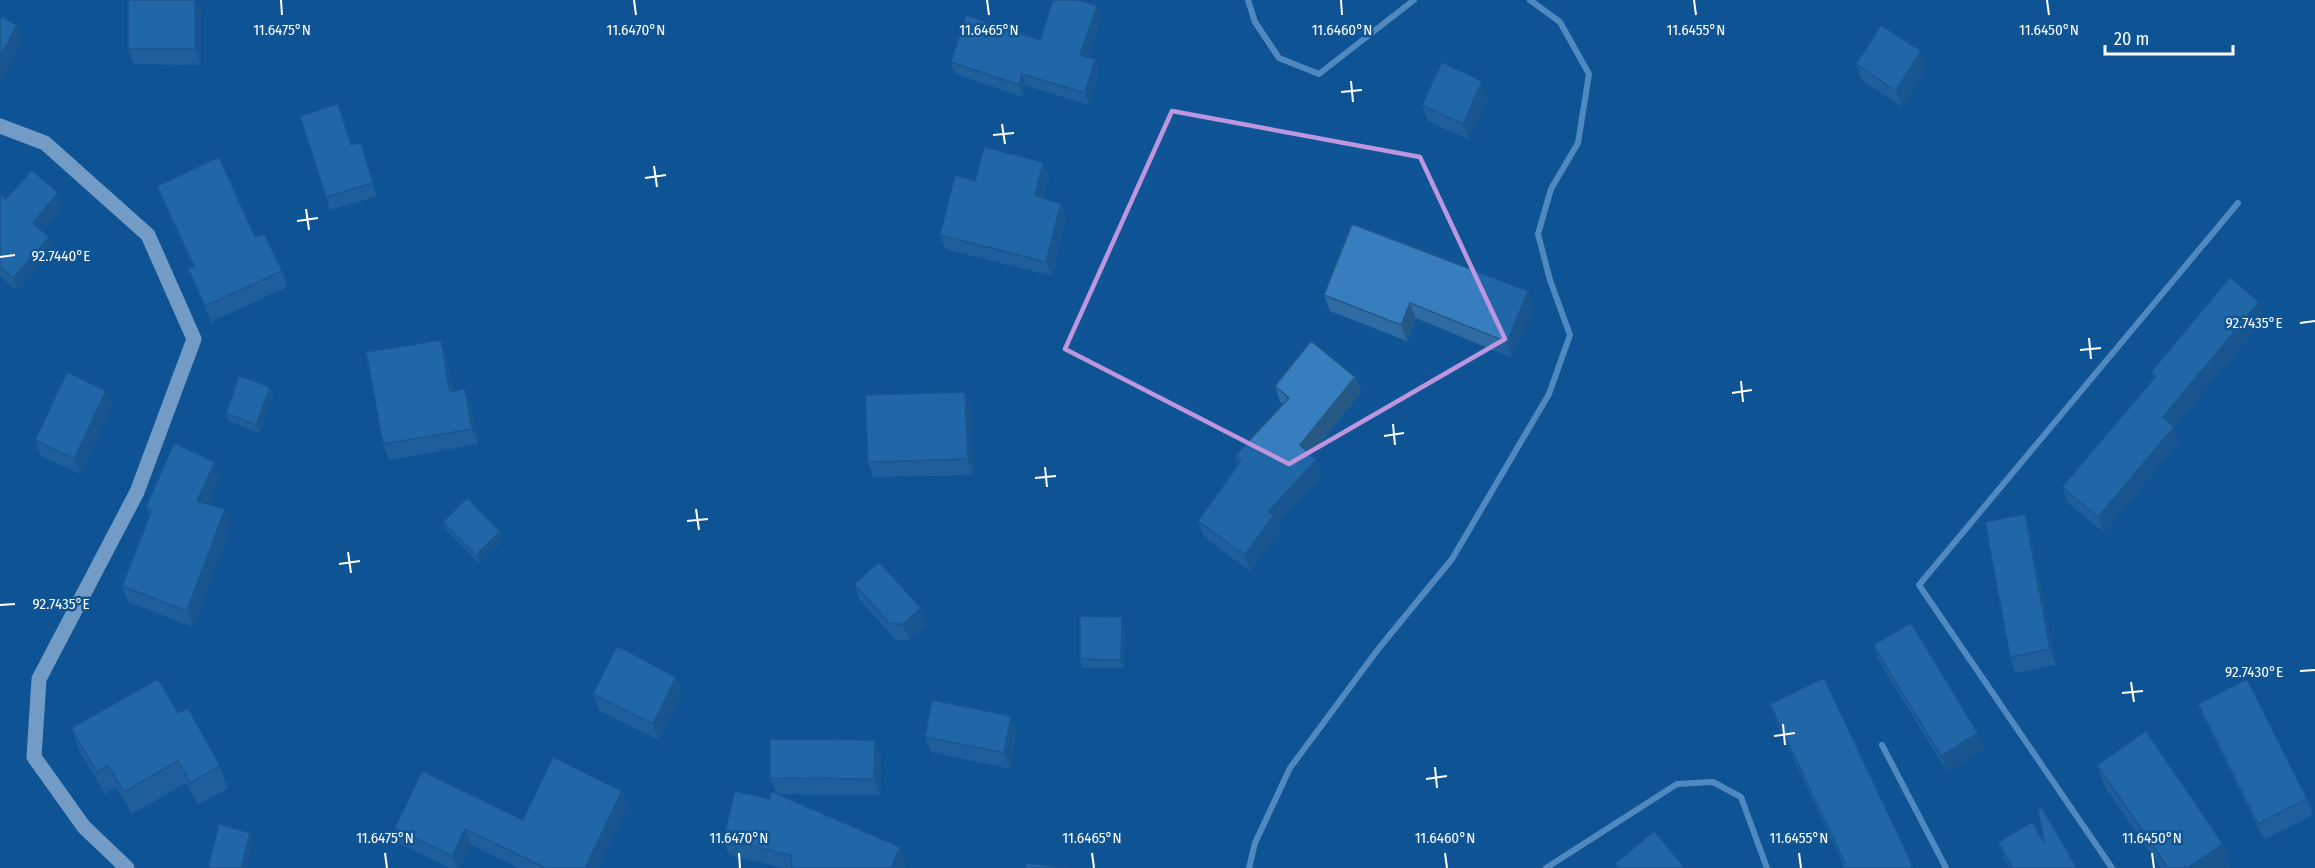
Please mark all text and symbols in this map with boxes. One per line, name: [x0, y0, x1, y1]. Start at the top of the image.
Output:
scale bar: [2105, 18, 2232, 56]
text: 11.6475°N: [253, 21, 311, 39]
text: 11.6470°N: [607, 21, 665, 39]
text: 11.6465°N: [959, 21, 1019, 39]
text: 11.6460°N: [1312, 21, 1372, 39]
text: 11.6455°N: [1667, 21, 1725, 39]
text: 11.6450°N: [2019, 21, 2079, 39]
text: 20 m: [2114, 28, 2149, 50]
text: 92.7440°E: [32, 247, 90, 265]
text: 92.7435°E: [2225, 314, 2283, 332]
text: 92.7435°E: [32, 595, 90, 613]
text: 92.7430°E: [2225, 663, 2283, 681]
text: 11.6475°N: [356, 829, 414, 847]
text: 11.6470°N: [710, 829, 768, 847]
text: 11.6465°N: [1062, 829, 1122, 847]
text: 11.6460°N: [1415, 829, 1475, 847]
text: 11.6455°N: [1770, 829, 1828, 847]
text: 11.6450°N: [2122, 829, 2182, 847]

